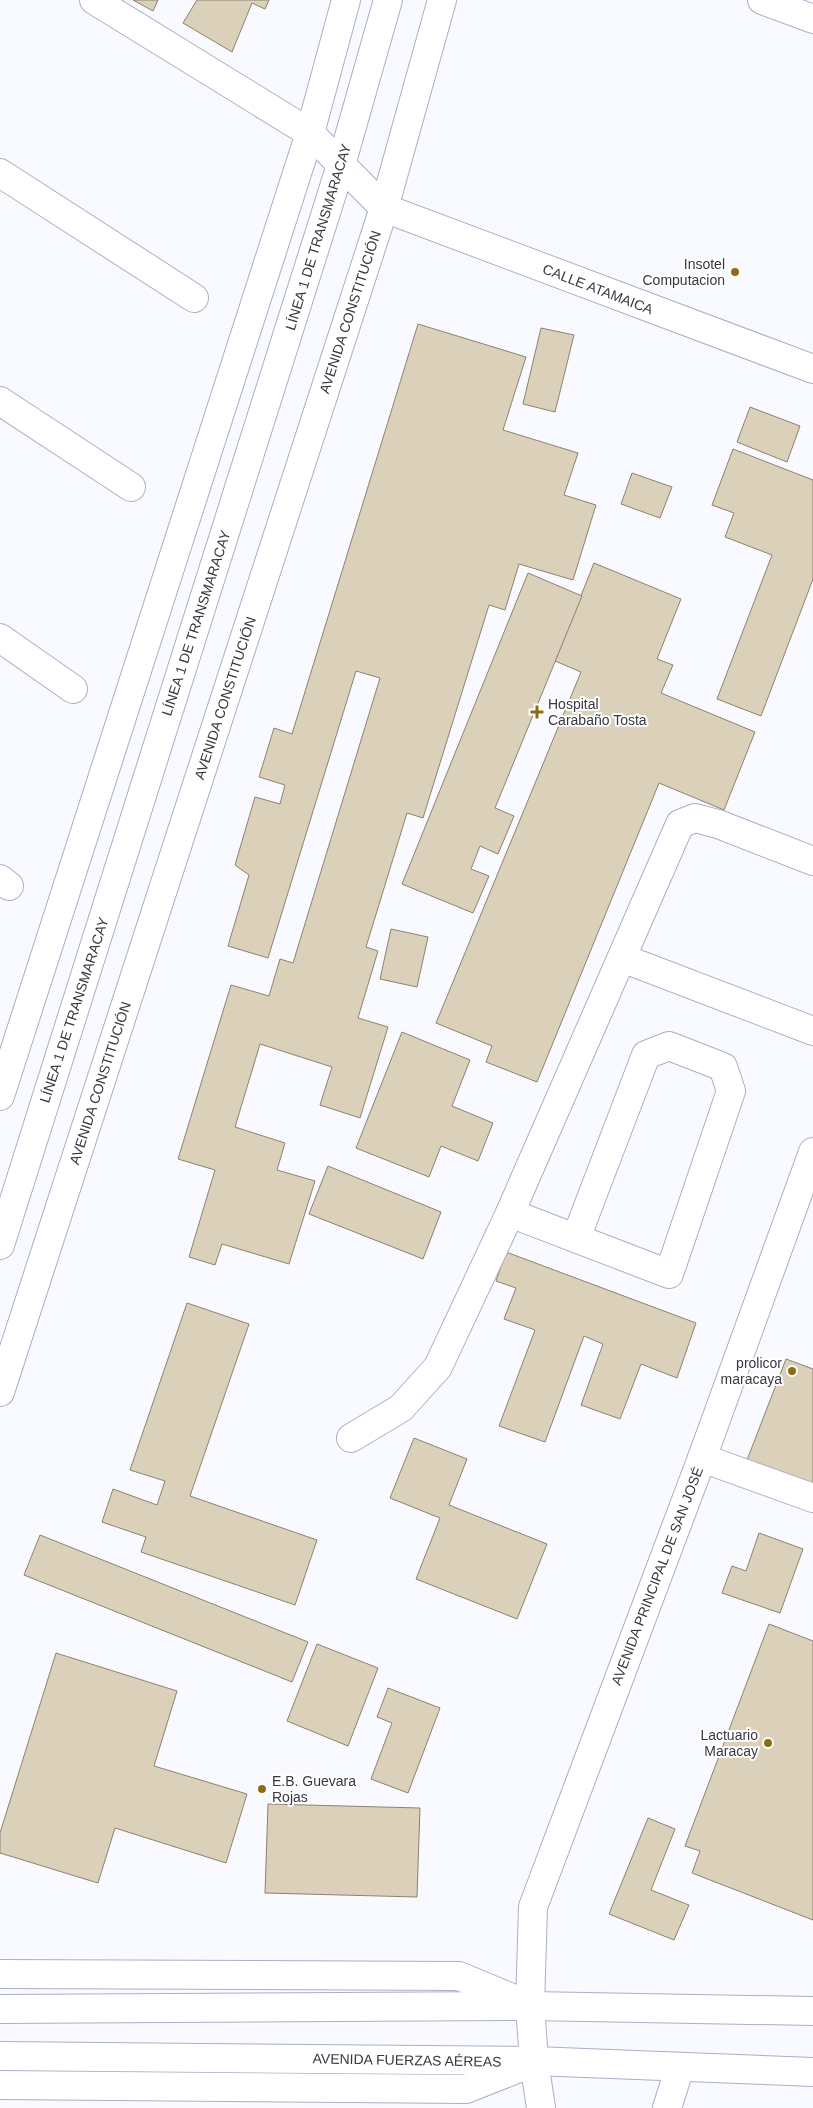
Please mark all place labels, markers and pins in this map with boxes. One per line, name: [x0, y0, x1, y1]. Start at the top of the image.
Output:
place label: Insotel Computacion: [643, 256, 725, 288]
marker: Insotel Computacion: [729, 266, 741, 278]
place label: Hospital Carabaño Tosta: [548, 696, 647, 728]
marker: Hospital Carabaño Tosta: [530, 705, 544, 719]
place label: prolicor maracaya: [721, 1355, 782, 1387]
marker: prolicor maracaya: [786, 1365, 798, 1377]
place label: Lactuario Maracay: [700, 1727, 758, 1759]
marker: Lactuario Maracay: [762, 1737, 774, 1749]
place label: E.B. Guevara Rojas: [272, 1773, 356, 1805]
marker: E.B. Guevara Rojas: [256, 1783, 268, 1795]

